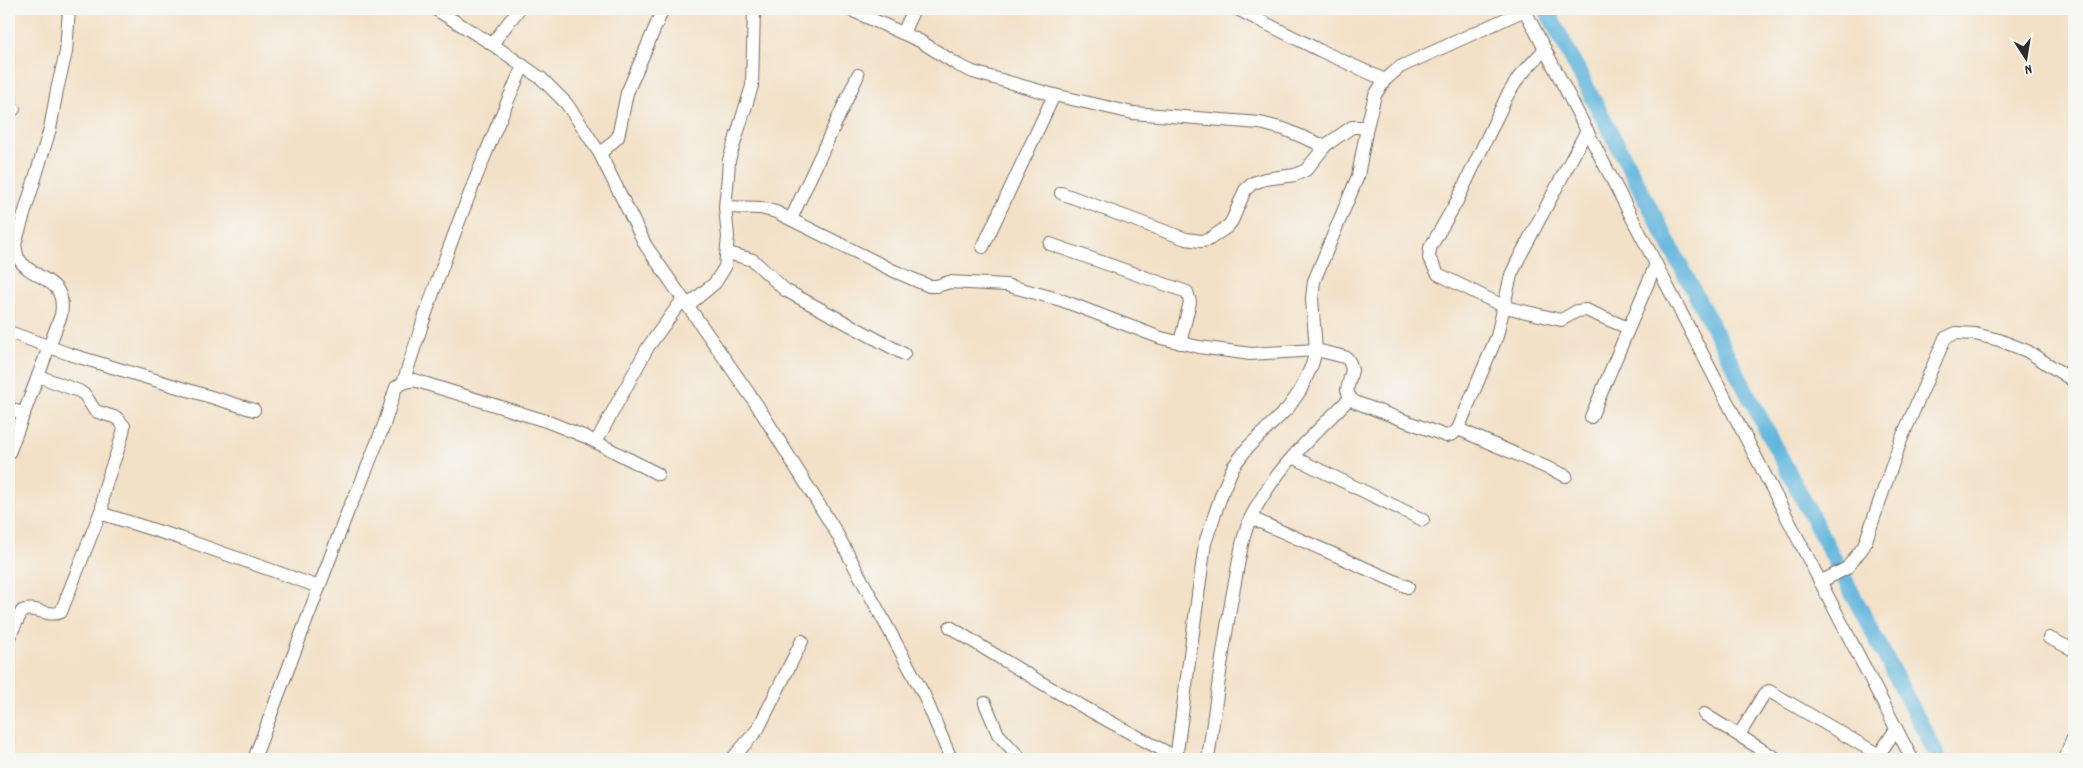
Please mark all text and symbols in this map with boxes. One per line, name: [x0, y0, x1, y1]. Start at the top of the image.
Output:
north arrow: [2000, 32, 2050, 82]
text: N: [2023, 58, 2034, 79]

